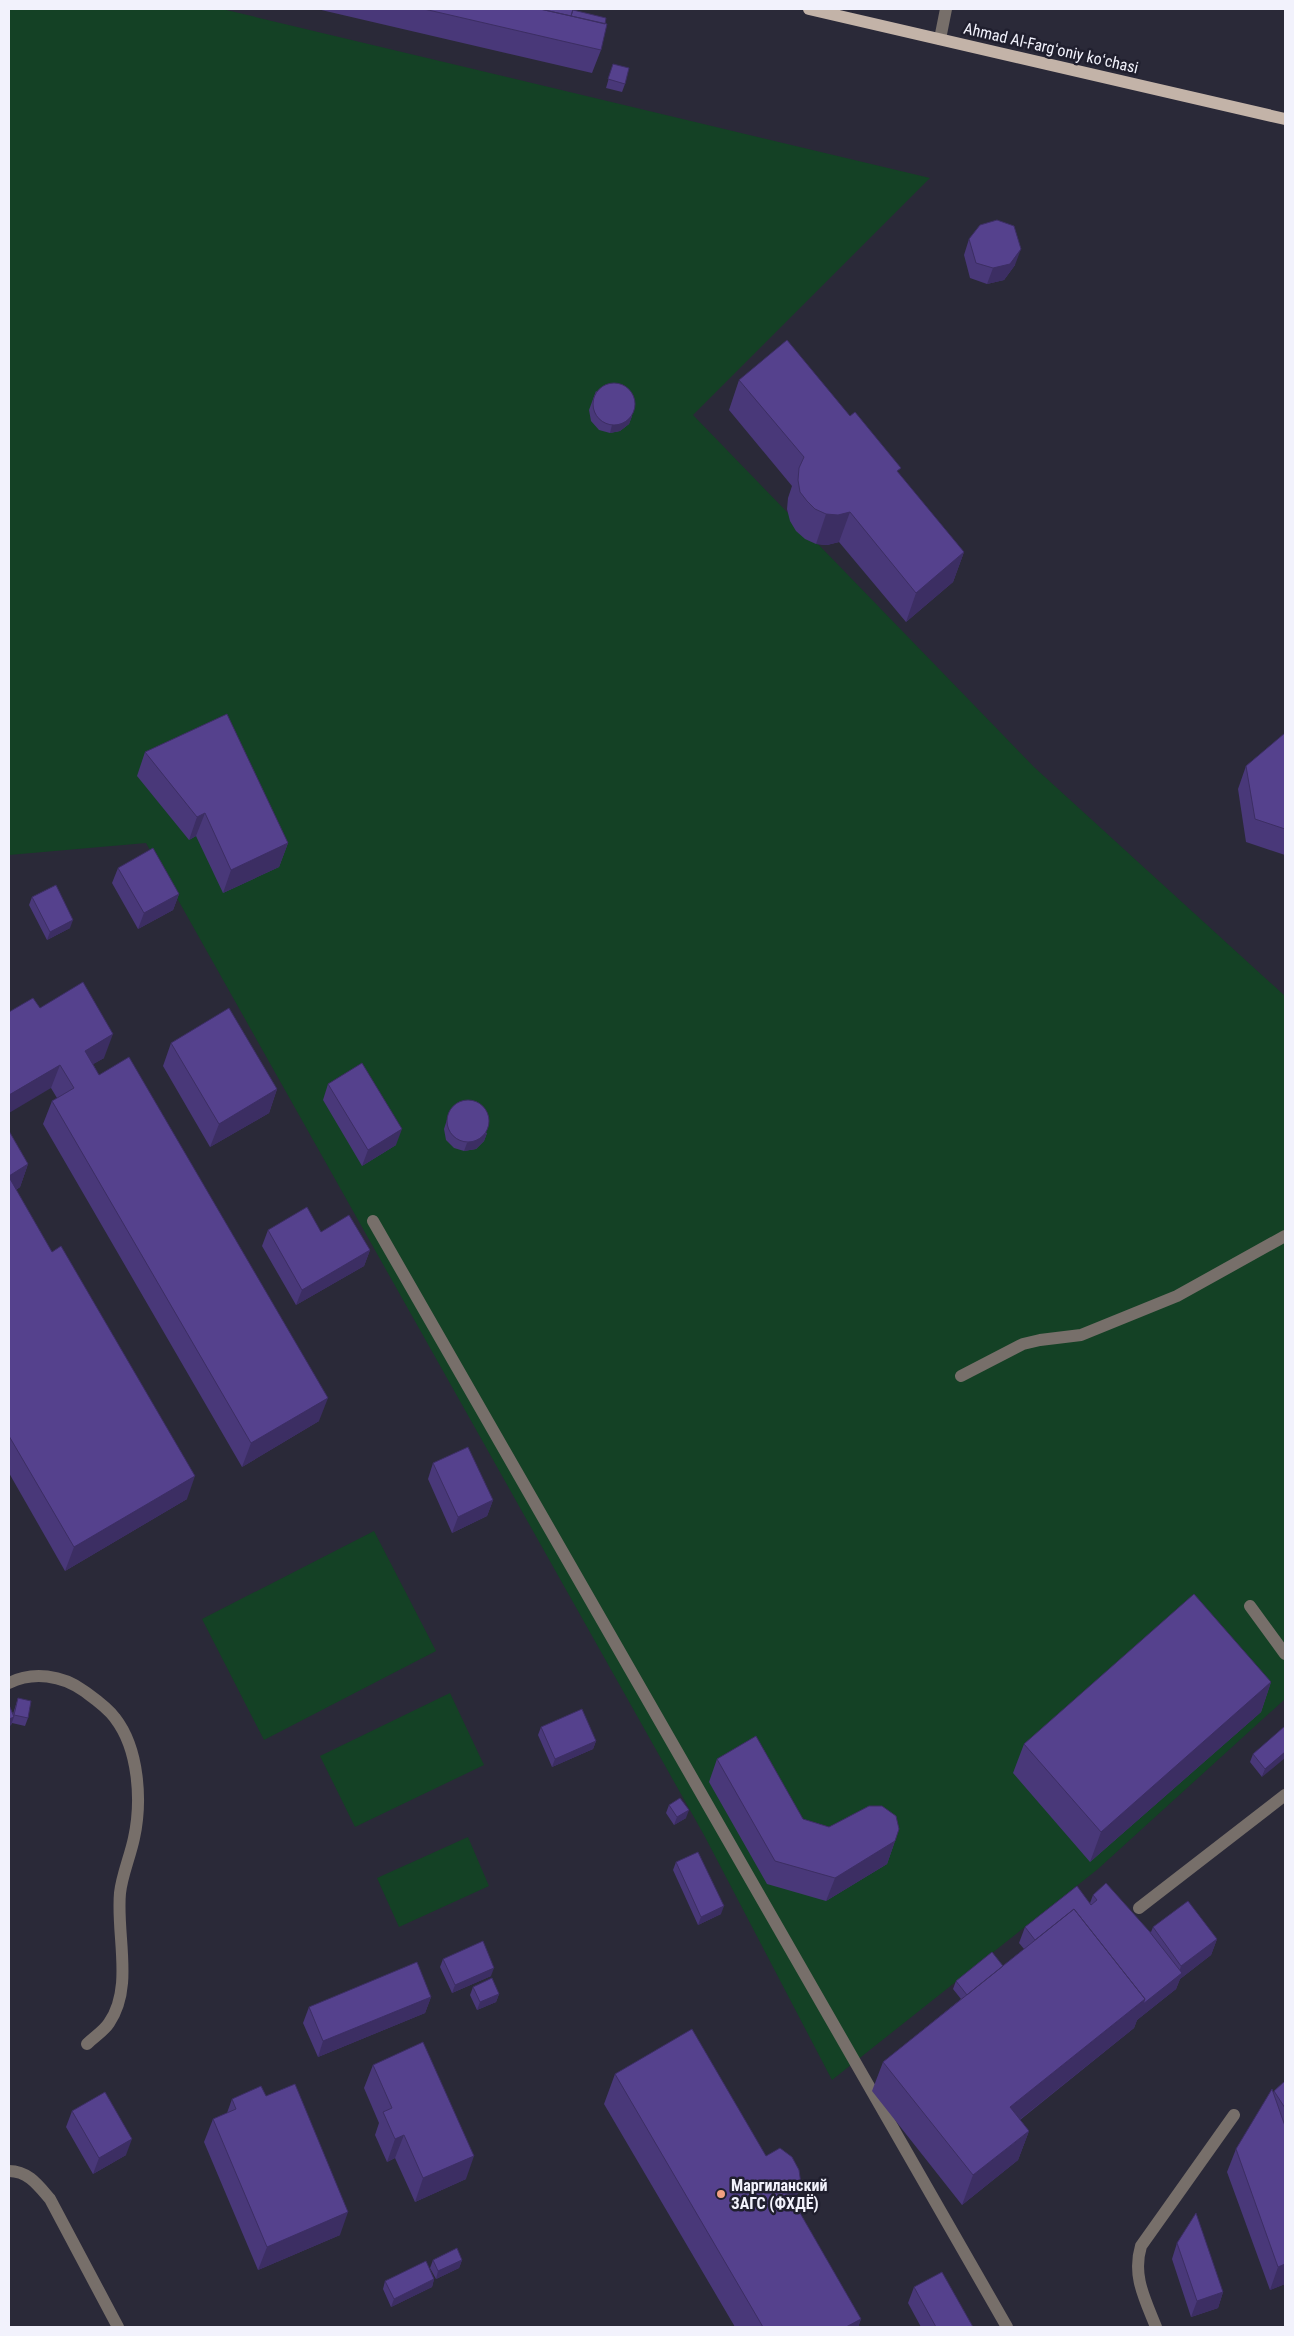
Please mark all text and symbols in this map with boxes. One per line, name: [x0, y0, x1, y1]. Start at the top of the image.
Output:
street label: Ahmad Al-Fargʻoniy koʻchasi: [962, 19, 1140, 77]
place label: Маргиланский ЗАГС (ФХДЁ): [731, 2176, 827, 2213]
marker: Маргиланский ЗАГС (ФХДЁ): [715, 2188, 727, 2200]

